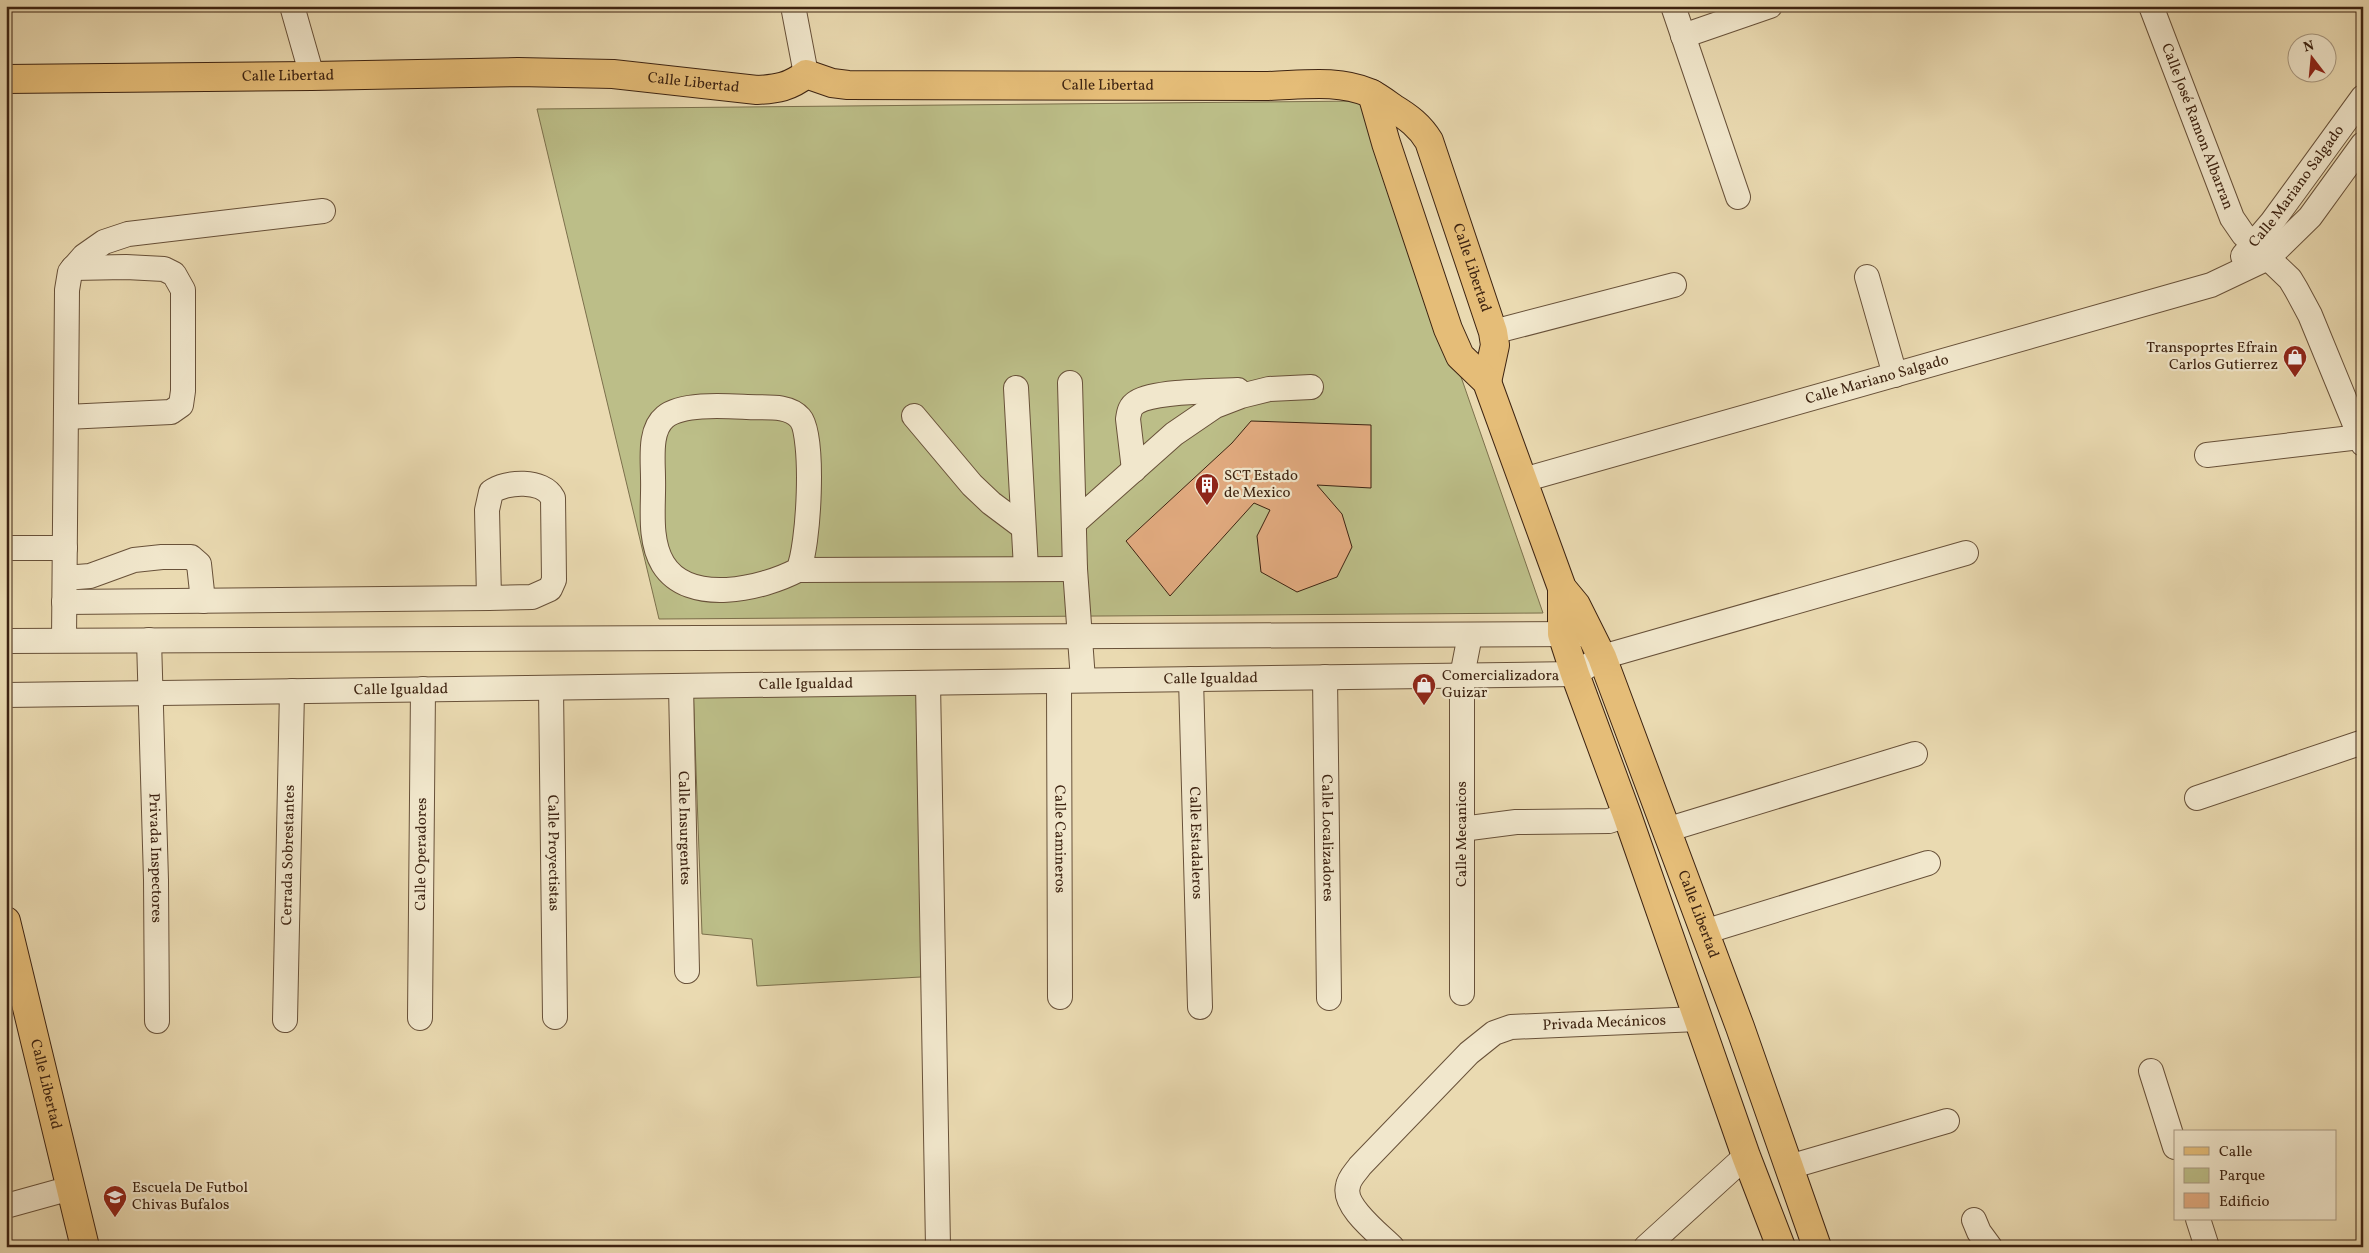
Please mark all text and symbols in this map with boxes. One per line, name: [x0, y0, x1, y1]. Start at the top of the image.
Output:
north arrow: [2286, 32, 2336, 82]
text: N: [2301, 36, 2316, 57]
street label: Calle José Ramon Albarran: [2156, 40, 2238, 213]
street label: Calle Libertad: [242, 65, 334, 87]
street label: Calle Libertad: [646, 67, 740, 98]
street label: Calle Libertad: [1062, 75, 1154, 96]
street label: Calle Mariano Salgado: [2244, 121, 2350, 252]
street label: Calle Libertad: [1447, 221, 1496, 315]
place label: Transpoprtes Efrain Carlos Gutierrez: [2146, 338, 2278, 376]
shop icon: Transpoprtes Efrain Carlos Gutierrez: [2282, 344, 2308, 378]
street label: Calle Mariano Salgado: [1803, 349, 1951, 410]
place label: SCT Estado de Mexico: [1224, 466, 1298, 504]
building icon: SCT Estado de Mexico: [1194, 472, 1220, 506]
place label: Comercializadora Guizar: [1442, 666, 1559, 704]
street label: Calle Igualdad: [1164, 668, 1258, 690]
shop icon: Comercializadora Guizar: [1411, 672, 1437, 706]
street label: Calle Igualdad: [759, 673, 853, 695]
street label: Calle Igualdad: [354, 679, 448, 701]
street label: Calle Insurgentes: [672, 771, 696, 885]
street label: Calle Localizadores: [1316, 774, 1338, 902]
street label: Calle Mecanicos: [1452, 781, 1473, 887]
street label: Cerrada Sobrestantes: [277, 785, 301, 926]
street label: Calle Camineros: [1049, 785, 1070, 893]
street label: Calle Estadaleros: [1183, 786, 1208, 900]
street label: Privada Inspectores: [143, 793, 167, 923]
street label: Calle Proyectistas: [542, 795, 564, 911]
street label: Calle Operadores: [410, 797, 433, 911]
street label: Calle Libertad: [1672, 867, 1724, 961]
street label: Privada Mecánicos: [1542, 1010, 1666, 1036]
street label: Calle Libertad: [25, 1037, 67, 1132]
legend: [2174, 1130, 2336, 1220]
text: Calle: [2219, 1142, 2252, 1163]
text: Parque: [2219, 1166, 2265, 1187]
place label: Escuela De Futbol Chivas Bufalos: [132, 1178, 248, 1216]
school or university icon: Escuela De Futbol Chivas Bufalos: [102, 1184, 128, 1218]
text: Edificio: [2219, 1192, 2270, 1213]

